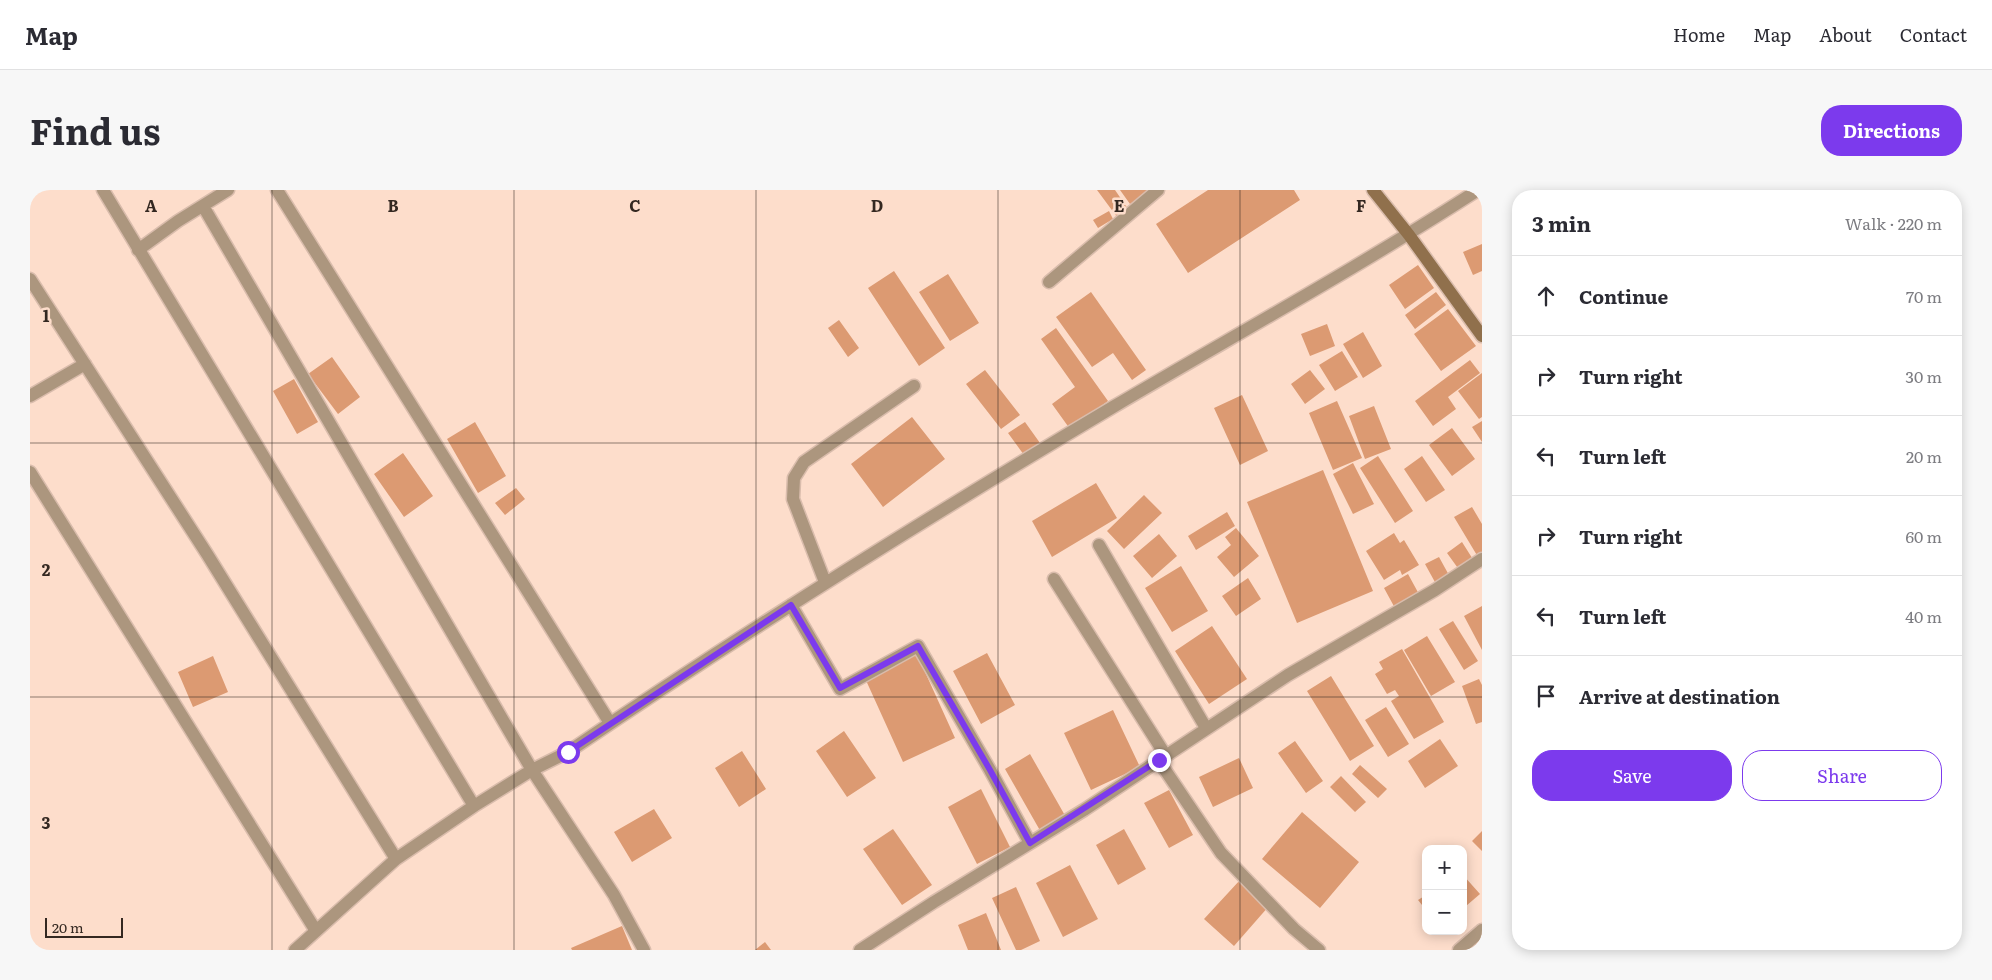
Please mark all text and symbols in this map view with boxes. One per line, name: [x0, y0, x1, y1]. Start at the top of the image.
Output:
text: Map: [25, 17, 78, 52]
text: Home: [1673, 21, 1725, 48]
text: Map: [1753, 21, 1791, 48]
text: About: [1819, 21, 1872, 48]
text: Contact: [1900, 21, 1967, 48]
text: Find us: [30, 104, 160, 156]
button: Directions: [1821, 105, 1962, 156]
text: A: [145, 193, 157, 217]
text: B: [387, 193, 399, 217]
text: C: [629, 193, 641, 217]
text: D: [871, 193, 883, 217]
text: E: [1114, 193, 1125, 217]
text: F: [1356, 193, 1366, 217]
text: 3 min: [1532, 207, 1591, 238]
text: Walk · 220 m: [1845, 211, 1942, 235]
icon: ahead: [1532, 282, 1560, 310]
text: Continue: [1579, 282, 1668, 310]
text: 70 m: [1906, 284, 1942, 308]
text: 1: [43, 303, 50, 327]
icon: right: [1532, 362, 1560, 390]
text: Turn right: [1579, 362, 1683, 390]
text: 30 m: [1905, 364, 1942, 388]
icon: left: [1532, 442, 1560, 470]
text: Turn left: [1579, 442, 1666, 470]
text: 20 m: [1906, 444, 1942, 468]
icon: right: [1532, 522, 1560, 550]
text: Turn right: [1579, 522, 1683, 550]
text: 60 m: [1905, 524, 1942, 548]
text: 2: [42, 557, 51, 581]
icon: left: [1532, 602, 1560, 630]
text: Turn left: [1579, 602, 1666, 630]
text: 40 m: [1905, 604, 1942, 628]
icon: arrive: [1532, 682, 1560, 710]
text: Arrive at destination: [1579, 682, 1780, 710]
route start: [557, 741, 580, 764]
route end: [1148, 749, 1171, 772]
button: Save: [1532, 750, 1732, 801]
button: Share: [1742, 750, 1942, 801]
text: 3: [42, 810, 51, 834]
map controls: [1422, 845, 1467, 935]
button: +: [1422, 845, 1467, 890]
button: −: [1422, 890, 1467, 935]
scale bar: [45, 915, 122, 938]
text: 20 m: [52, 917, 84, 937]

